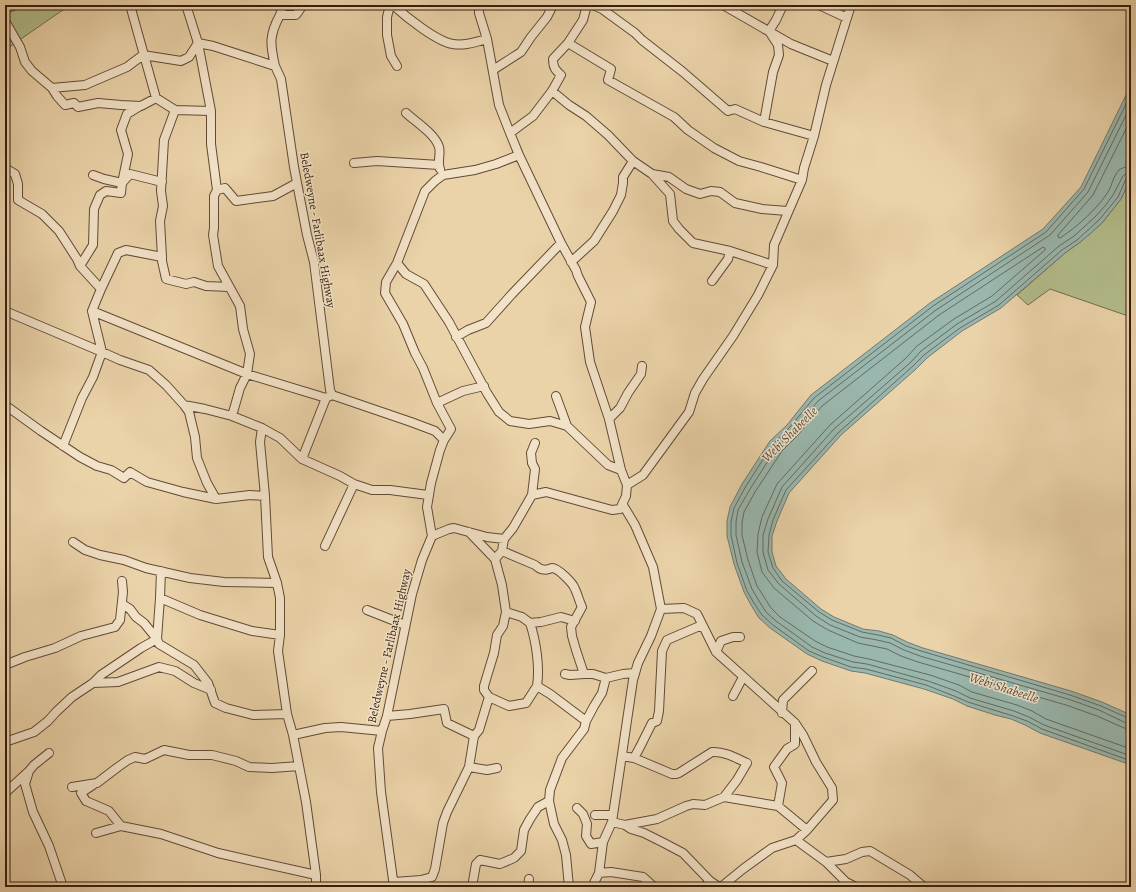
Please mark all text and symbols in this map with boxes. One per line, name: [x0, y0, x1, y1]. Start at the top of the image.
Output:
street label: Beledweyne - Farlibaax Highway: [296, 151, 340, 310]
water label: Webi Shabeelle: [758, 403, 821, 466]
street label: Beledweyne - Farlibaax Highway: [363, 567, 415, 725]
water label: Webi Shabeelle: [967, 668, 1041, 707]

